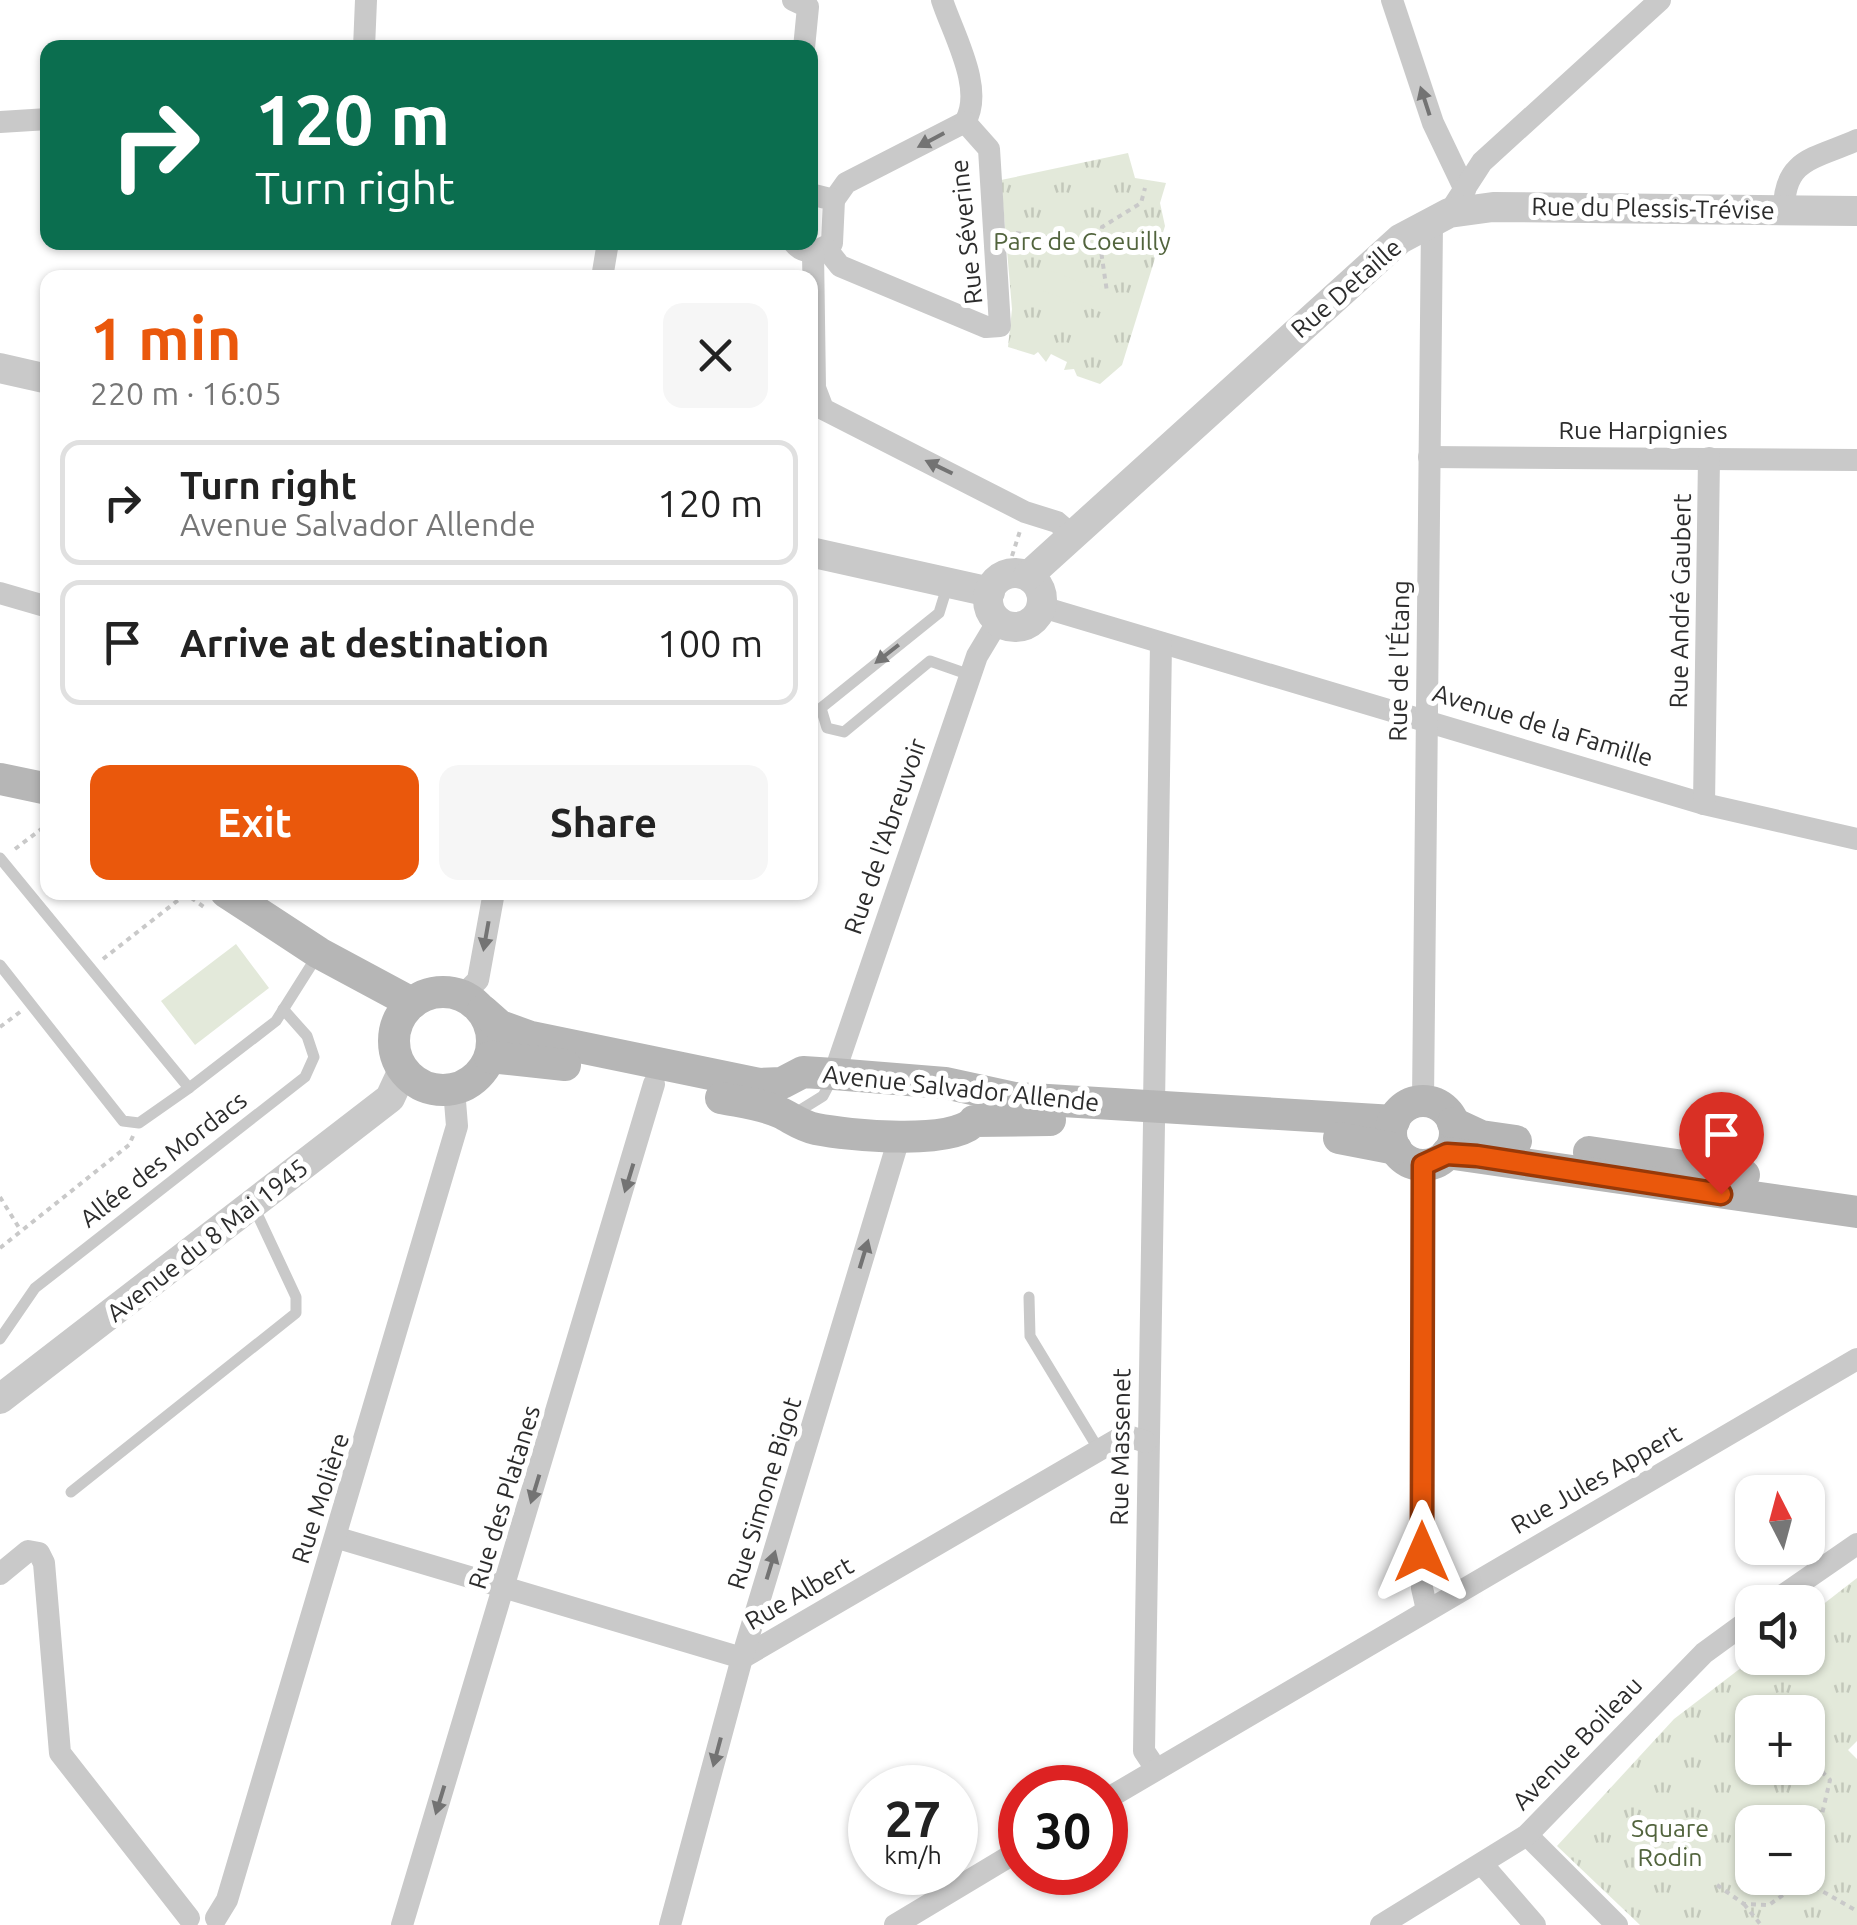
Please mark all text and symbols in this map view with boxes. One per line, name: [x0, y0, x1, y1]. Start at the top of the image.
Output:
icon: right: [90, 80, 220, 210]
text: 120 m: [255, 80, 450, 158]
one-way arrow: [1417, 85, 1432, 115]
one-way arrow: [916, 131, 945, 148]
street label: Rue Séverine: [944, 158, 988, 306]
text: Turn right: [255, 162, 455, 213]
street label: Rue du Plessis-Trévise: [1531, 192, 1775, 224]
park label: Parc de Coeuilly: [993, 227, 1171, 255]
street label: Rue Detaille: [1285, 233, 1407, 343]
button: close: [663, 303, 768, 408]
text: 1 min: [90, 304, 242, 371]
text: 220 m · 16:05: [90, 375, 282, 411]
street label: Rue Harpignies: [1558, 416, 1728, 444]
one-way arrow: [924, 458, 953, 475]
text: Turn right: [180, 464, 357, 506]
icon: right: [95, 475, 150, 530]
text: 120 m: [657, 482, 763, 524]
street label: Rue André Gaubert: [1664, 493, 1696, 709]
text: Avenue Salvador Allende: [180, 506, 536, 542]
street label: Rue de l'Étang: [1384, 580, 1414, 742]
icon: arrive: [95, 615, 150, 670]
text: Arrive at destination: [180, 622, 549, 664]
text: 100 m: [657, 622, 763, 664]
one-way arrow: [874, 644, 900, 664]
street label: Avenue de la Famille: [1429, 678, 1657, 772]
street label: Rue de l'Abreuvoir: [838, 734, 932, 938]
button: Exit: [90, 765, 419, 880]
button: Share: [439, 765, 768, 880]
one-way arrow: [478, 921, 493, 953]
street label: Avenue Salvador Allende: [821, 1060, 1101, 1116]
street label: Allée des Mordacs: [74, 1085, 252, 1233]
pin: [1679, 1092, 1764, 1195]
icon: arrive: [1694, 1107, 1749, 1162]
street label: Avenue du 8 Mai 1945: [101, 1153, 313, 1327]
one-way arrow: [621, 1163, 636, 1193]
one-way arrow: [857, 1238, 872, 1268]
street label: Rue Massenet: [1105, 1368, 1135, 1526]
street label: Rue Simone Bigot: [721, 1393, 807, 1592]
street label: Rue des Platanes: [463, 1402, 545, 1592]
street label: Rue Jules Appert: [1506, 1419, 1686, 1539]
street label: Rue Molière: [286, 1429, 354, 1567]
one-way arrow: [527, 1474, 542, 1504]
north arrow: [1735, 1475, 1825, 1565]
map controls: [1735, 1475, 1825, 1895]
position arrow: [1370, 1500, 1474, 1604]
one-way arrow: [765, 1550, 780, 1580]
street label: Rue Albert: [740, 1551, 858, 1635]
button: sound: [1735, 1585, 1825, 1675]
street label: Avenue Boileau: [1506, 1671, 1648, 1815]
button: +: [1735, 1695, 1825, 1785]
one-way arrow: [708, 1737, 724, 1768]
speed limit sign: 30: [998, 1765, 1128, 1895]
one-way arrow: [432, 1785, 447, 1815]
text: 27: [885, 1790, 941, 1846]
button: −: [1735, 1805, 1825, 1895]
park label: Square Rodin: [1631, 1814, 1709, 1871]
text: km/h: [884, 1841, 942, 1869]

